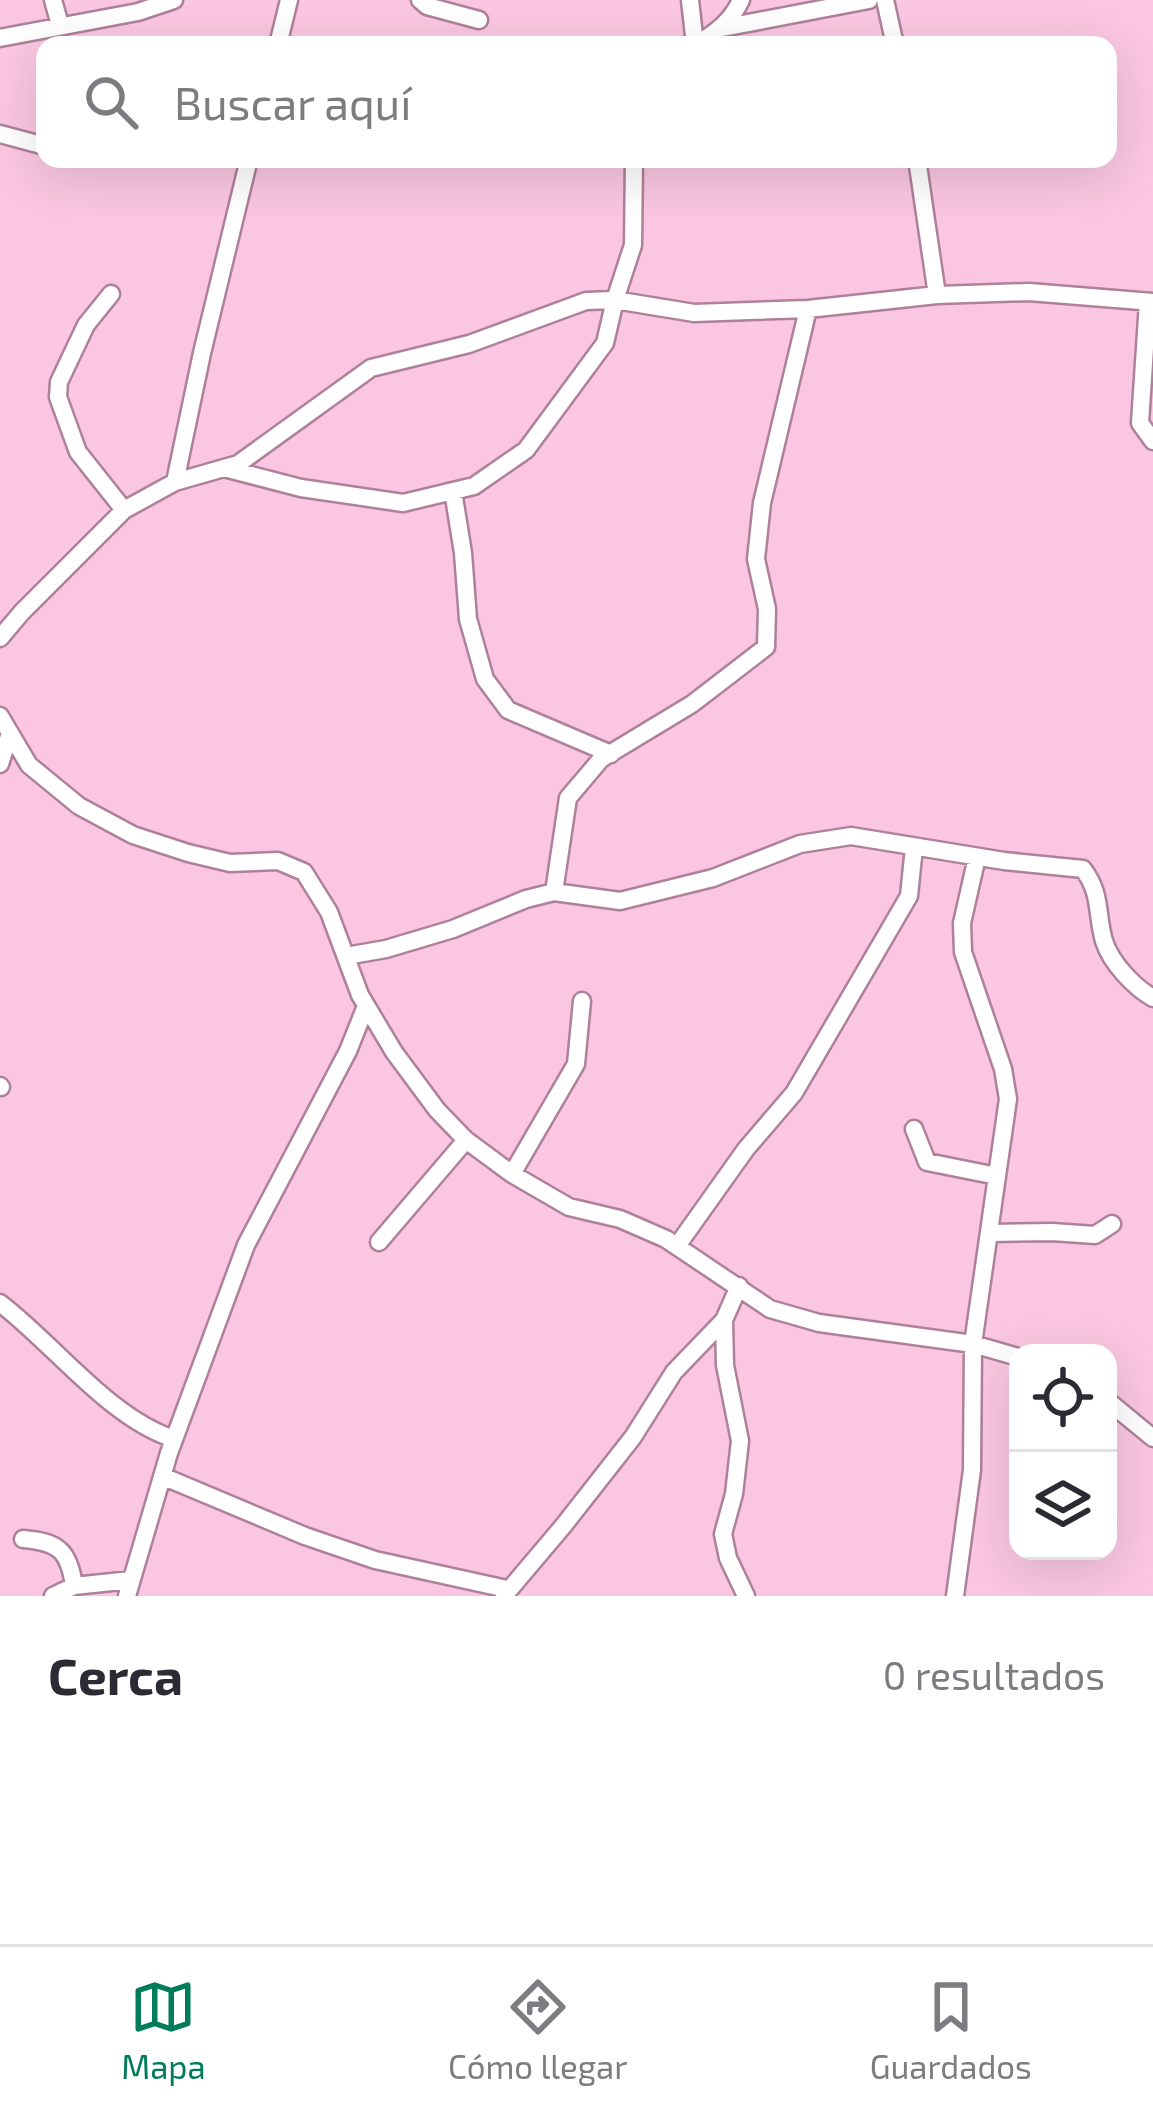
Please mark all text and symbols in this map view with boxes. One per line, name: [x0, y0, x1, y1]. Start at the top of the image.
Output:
search box: [36, 36, 1117, 168]
icon: search: [78, 69, 144, 135]
text: Buscar aquí: [174, 75, 411, 129]
map controls: [1009, 1344, 1117, 1560]
button: locate: [1009, 1344, 1117, 1452]
button: layers: [1009, 1452, 1117, 1560]
text: Cerca: [48, 1644, 183, 1705]
text: 0 resultados: [883, 1651, 1105, 1698]
tab: Mapa: [121, 1974, 206, 2086]
tab: Cómo llegar: [448, 1974, 627, 2086]
tab: Guardados: [870, 1974, 1032, 2086]

